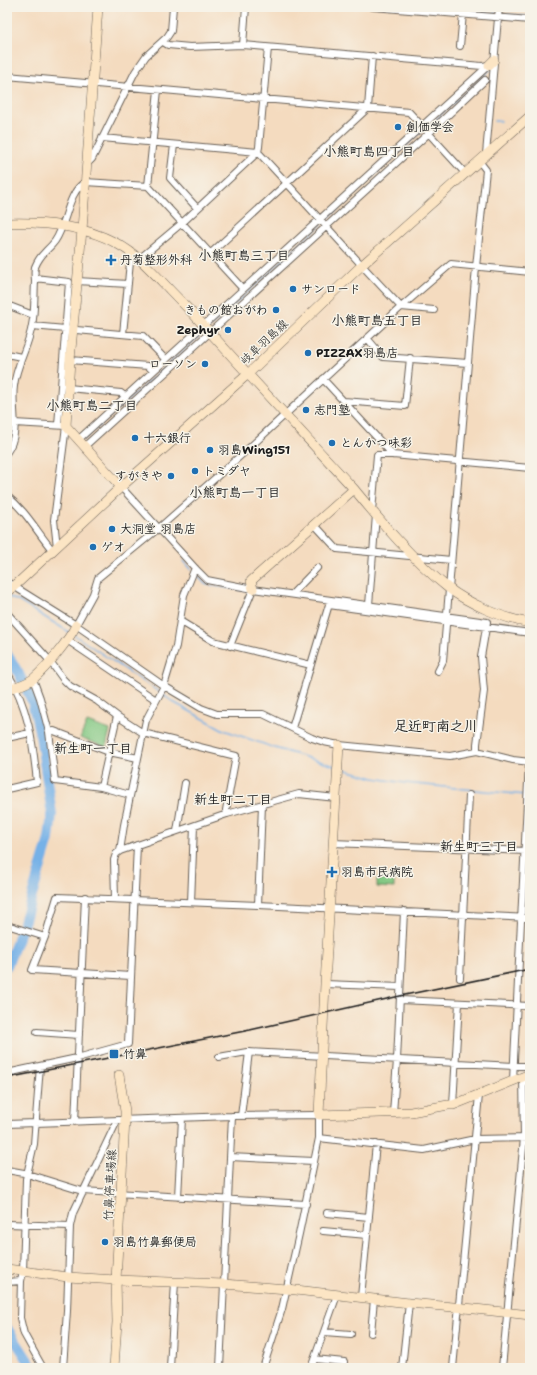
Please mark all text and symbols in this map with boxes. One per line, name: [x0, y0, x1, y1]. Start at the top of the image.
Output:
place label: 創価学会: [406, 119, 454, 135]
marker: 創価学会: [393, 122, 403, 132]
district label: 小熊町島四丁目: [323, 143, 415, 160]
district label: 小熊町島三丁目: [198, 247, 290, 264]
place label: 丹菊整形外科: [120, 252, 192, 268]
marker: 丹菊整形外科: [105, 254, 117, 266]
place label: サンロード: [301, 281, 361, 297]
marker: サンロード: [288, 284, 298, 294]
place label: きもの館おがわ: [184, 302, 268, 318]
marker: きもの館おがわ: [271, 305, 281, 315]
district label: 小熊町島五丁目: [331, 312, 423, 329]
street label: 岐阜羽島線: [237, 316, 291, 368]
place label: Zephyr: [177, 322, 221, 338]
marker: Zephyr: [223, 325, 233, 335]
place label: PIZZAX羽島店: [316, 345, 399, 361]
marker: PIZZAX羽島店: [303, 348, 313, 358]
place label: ローソン: [149, 356, 197, 372]
marker: ローソン: [200, 359, 210, 369]
district label: 小熊町島二丁目: [46, 397, 138, 414]
place label: 志門塾: [314, 402, 350, 418]
marker: 志門塾: [301, 405, 311, 415]
place label: 十六銀行: [143, 430, 191, 446]
marker: 十六銀行: [130, 433, 140, 443]
place label: とんかつ味彩: [340, 435, 412, 451]
marker: とんかつ味彩: [327, 438, 337, 448]
place label: 羽島Wing151: [218, 442, 290, 458]
marker: 羽島Wing151: [205, 445, 215, 455]
place label: トミダヤ: [203, 463, 251, 479]
marker: トミダヤ: [190, 466, 200, 476]
place label: すがきや: [115, 468, 163, 484]
marker: すがきや: [166, 471, 176, 481]
district label: 小熊町島一丁目: [189, 484, 281, 501]
place label: 大洞堂 羽島店: [120, 521, 196, 537]
marker: 大洞堂 羽島店: [107, 524, 117, 534]
place label: ゲオ: [101, 539, 125, 555]
marker: ゲオ: [88, 542, 98, 552]
district label: 足近町南之川: [394, 717, 478, 735]
district label: 新生町一丁目: [54, 740, 132, 757]
district label: 新生町二丁目: [194, 791, 272, 808]
district label: 新生町三丁目: [440, 838, 518, 855]
place label: 羽島市民病院: [341, 864, 413, 880]
marker: 羽島市民病院: [326, 866, 338, 878]
place label: 竹鼻: [123, 1046, 147, 1062]
marker: 竹鼻: [108, 1048, 120, 1060]
street label: 竹鼻停車場線: [100, 1149, 120, 1221]
place label: 羽島竹鼻郵便局: [113, 1234, 197, 1250]
marker: 羽島竹鼻郵便局: [100, 1237, 110, 1247]

